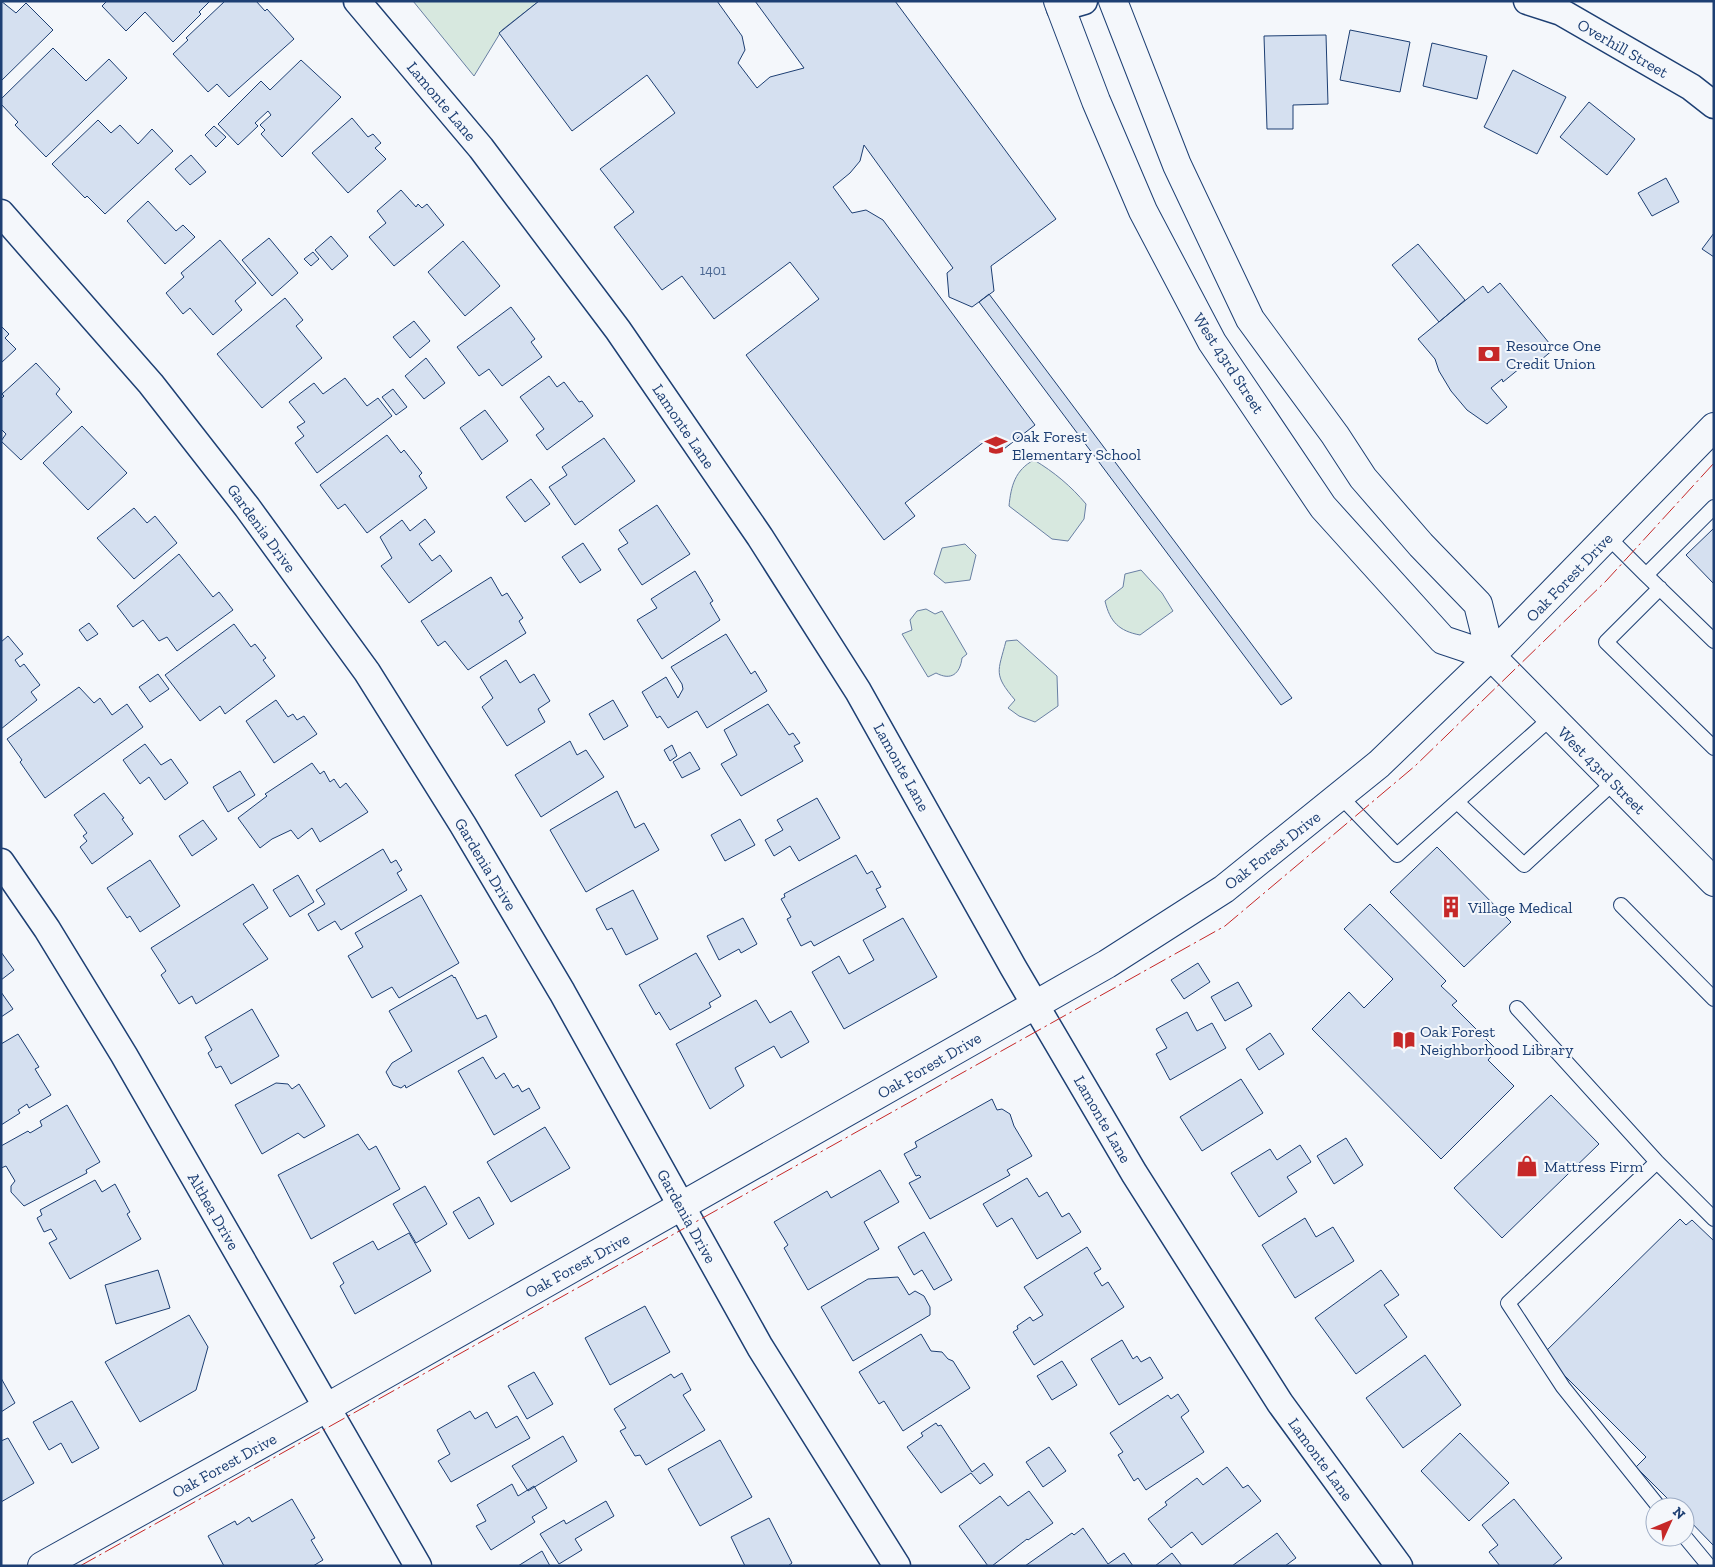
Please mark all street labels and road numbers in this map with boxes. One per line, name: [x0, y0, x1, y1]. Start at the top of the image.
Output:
street label: Overhill Street: [1574, 15, 1671, 82]
street label: Lamonte Lane: [403, 58, 480, 145]
street label: West 43rd Street: [1189, 309, 1268, 417]
street label: Lamonte Lane: [648, 380, 719, 472]
street label: Gardenia Drive: [223, 480, 300, 576]
street label: Oak Forest Drive: [1522, 529, 1617, 626]
street label: Lamonte Lane: [870, 720, 934, 815]
street label: West 43rd Street: [1554, 723, 1649, 818]
street label: Oak Forest Drive: [1221, 807, 1324, 894]
street label: Gardenia Drive: [451, 815, 521, 914]
street label: Oak Forest Drive: [874, 1028, 984, 1103]
street label: Lamonte Lane: [1070, 1072, 1135, 1166]
street label: Gardenia Drive: [653, 1166, 720, 1267]
street label: Althea Drive: [184, 1169, 243, 1253]
street label: Oak Forest Drive: [522, 1229, 633, 1302]
street label: Lamonte Lane: [1284, 1414, 1357, 1504]
street label: Oak Forest Drive: [169, 1429, 280, 1502]

